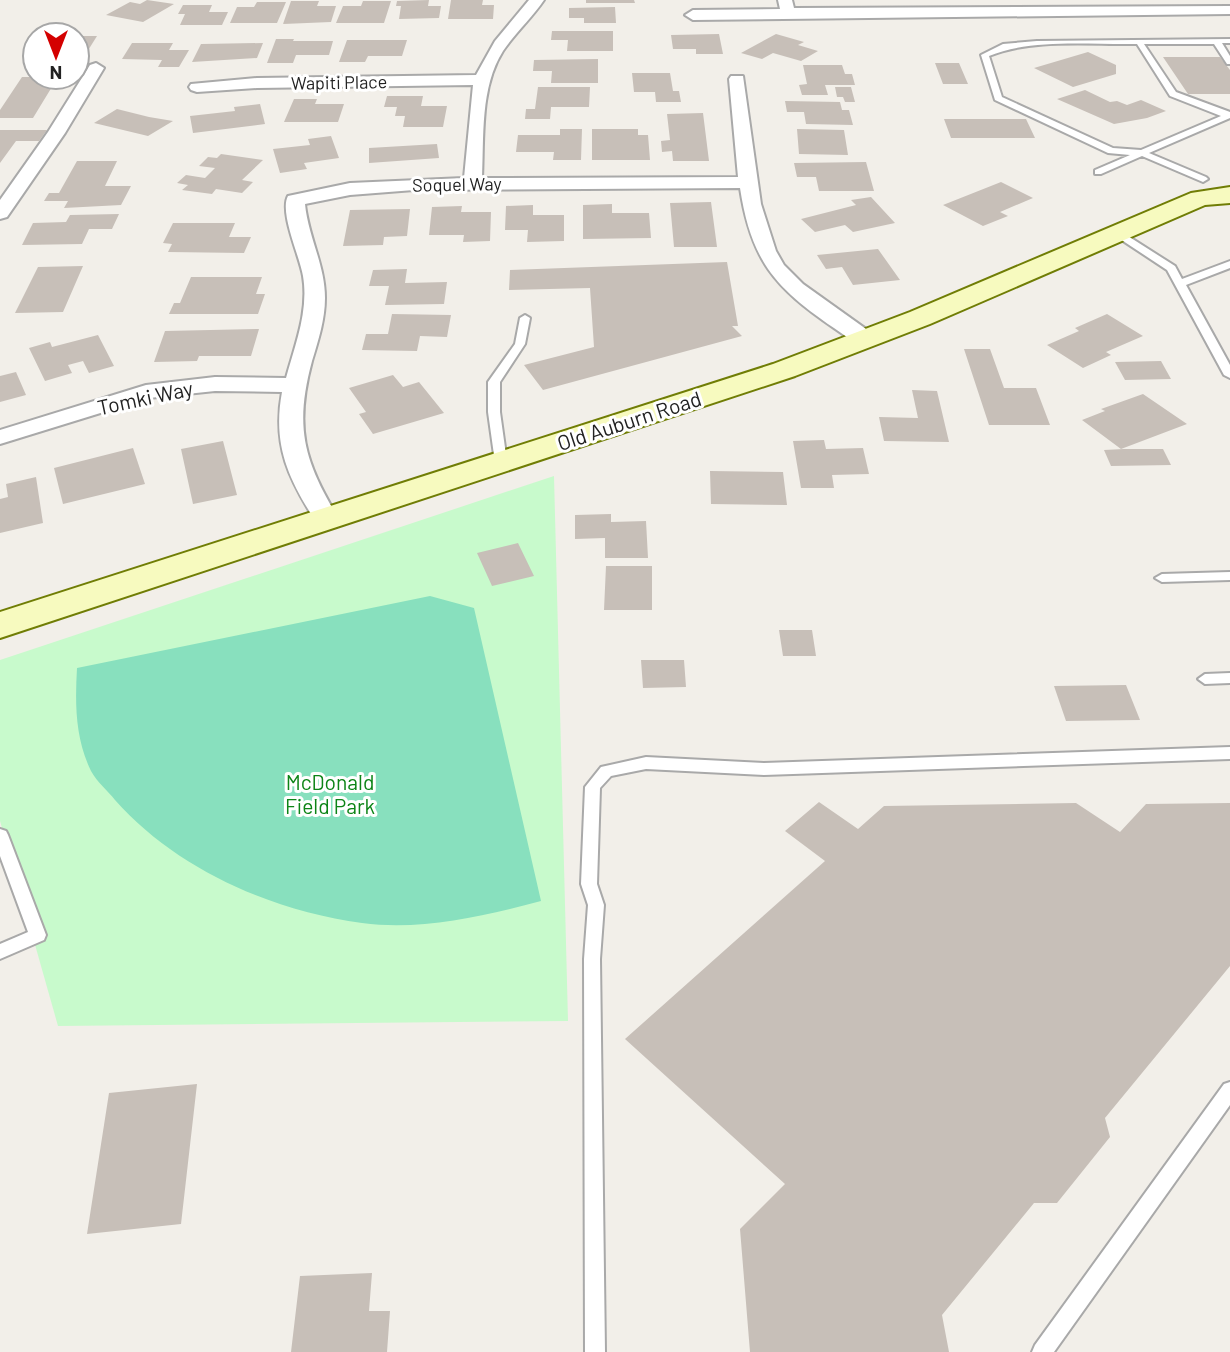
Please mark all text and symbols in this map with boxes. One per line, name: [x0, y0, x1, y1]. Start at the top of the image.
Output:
north arrow: [21, 21, 91, 91]
text: N: [50, 62, 62, 85]
street label: Wapiti Place: [291, 70, 387, 94]
street label: Soquel Way: [412, 172, 502, 196]
street label: Tomki Way: [95, 375, 195, 419]
street label: Old Auburn Road: [554, 385, 704, 455]
park label: McDonald Field Park: [285, 769, 375, 818]

